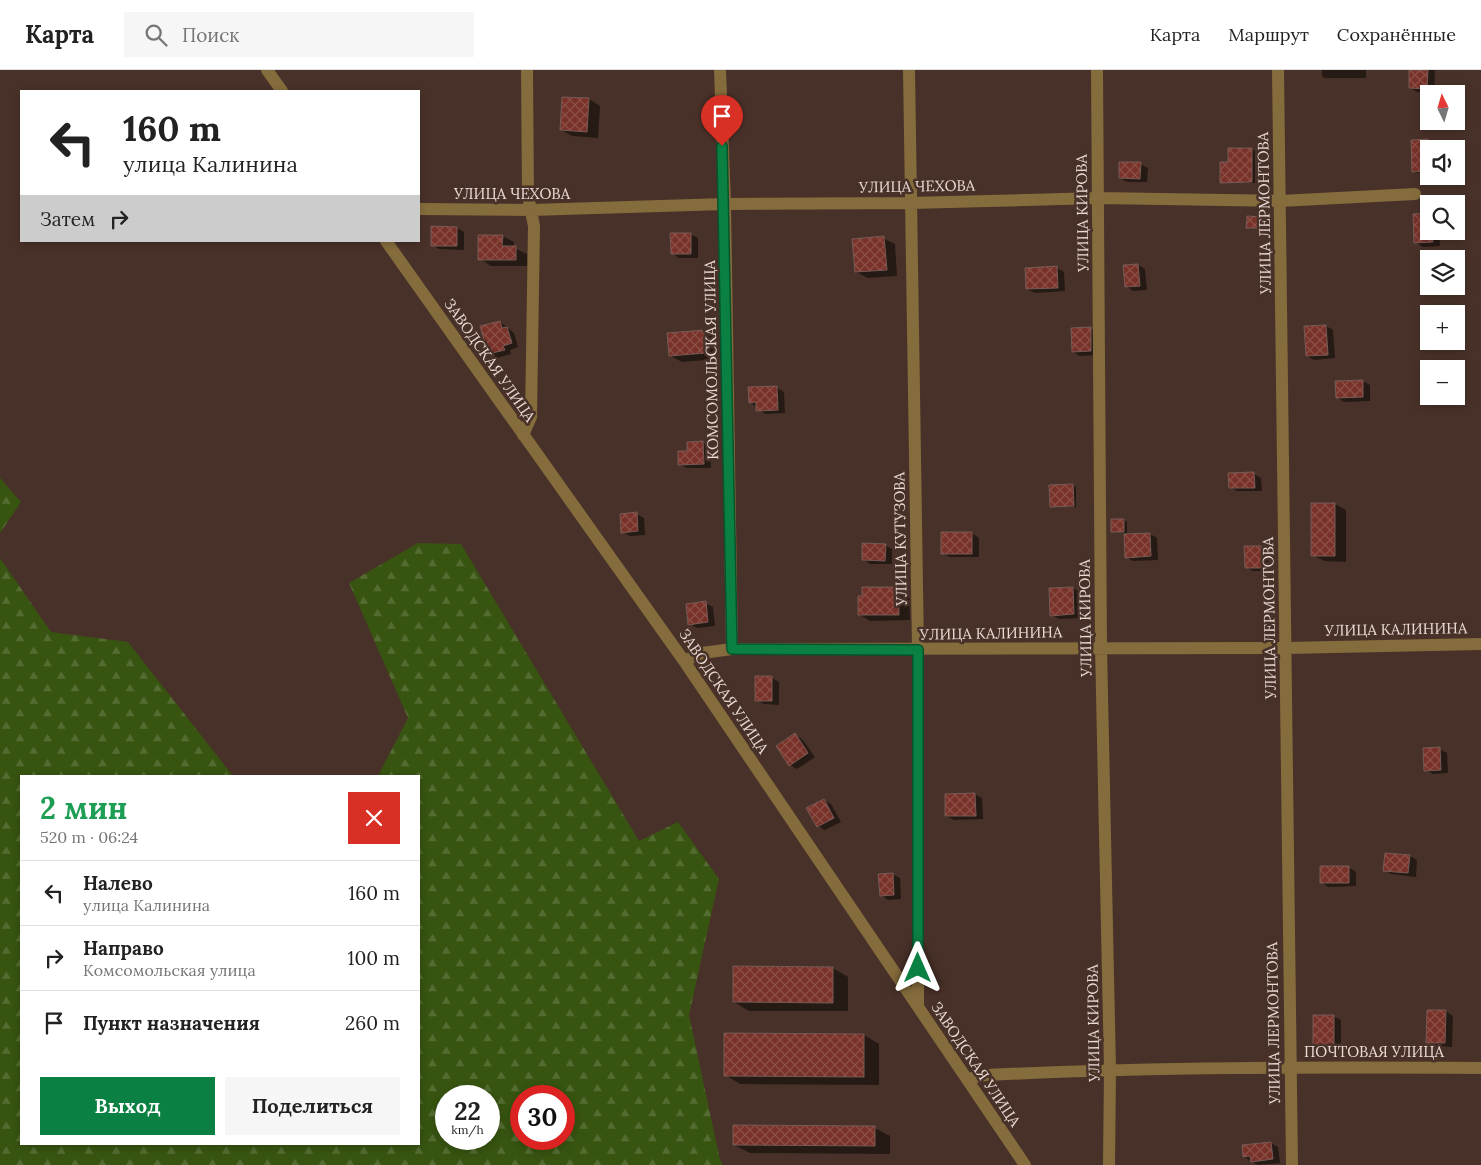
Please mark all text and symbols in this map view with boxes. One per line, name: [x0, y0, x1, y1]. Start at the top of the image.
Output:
search box: [124, 12, 474, 57]
text: Карта: [25, 19, 94, 50]
icon: search: [142, 21, 170, 49]
text: Поиск: [182, 23, 240, 47]
text: Карта: [1150, 23, 1200, 46]
text: Маршрут: [1228, 23, 1309, 46]
text: Сохранённые: [1337, 23, 1456, 46]
north arrow: [1420, 85, 1465, 130]
map controls: [1420, 85, 1465, 405]
pin: [701, 95, 743, 146]
icon: arrive: [708, 102, 736, 130]
text: 160 m: [123, 106, 221, 151]
icon: left: [40, 110, 105, 175]
street label: УЛИЦА ЛЕРМОНТОВА: [1253, 131, 1275, 295]
button: sound: [1420, 140, 1465, 185]
text: улица Калинина: [123, 150, 298, 178]
street label: УЛИЦА КИРОВА: [1071, 153, 1093, 273]
street label: УЛИЦА ЧЕХОВА: [858, 175, 976, 197]
street label: УЛИЦА ЧЕХОВА: [453, 184, 571, 203]
button: search: [1420, 195, 1465, 240]
icon: right: [105, 205, 133, 233]
text: Затем: [40, 207, 95, 231]
button: layers: [1420, 250, 1465, 295]
street label: КОМСОМОЛЬСКАЯ УЛИЦА: [700, 259, 722, 460]
street label: ЗАВОДСКАЯ УЛИЦА: [440, 295, 540, 426]
button: +: [1420, 305, 1465, 350]
button: −: [1420, 360, 1465, 405]
street label: УЛИЦА КУТУЗОВА: [889, 471, 911, 607]
street label: УЛИЦА ЛЕРМОНТОВА: [1258, 536, 1280, 700]
street label: УЛИЦА КИРОВА: [1074, 558, 1096, 678]
street label: УЛИЦА КАЛИНИНА: [1323, 618, 1468, 640]
street label: УЛИЦА КАЛИНИНА: [918, 622, 1063, 644]
street label: ЗАВОДСКАЯ УЛИЦА: [675, 625, 773, 758]
text: 2 мин: [40, 789, 128, 827]
button: close: [348, 792, 400, 844]
text: 520 m · 06:24: [40, 827, 138, 847]
text: Налево: [83, 871, 153, 895]
icon: left: [40, 879, 68, 907]
text: 160 m: [348, 881, 400, 905]
text: улица Калинина: [83, 895, 210, 915]
text: Направо: [83, 936, 164, 960]
position arrow: [891, 941, 943, 993]
street label: УЛИЦА ЛЕРМОНТОВА: [1262, 941, 1284, 1105]
icon: right: [40, 944, 68, 972]
text: 100 m: [348, 946, 400, 970]
text: Комсомольская улица: [83, 960, 256, 980]
street label: УЛИЦА КИРОВА: [1082, 963, 1104, 1083]
street label: ЗАВОДСКАЯ УЛИЦА: [927, 998, 1025, 1131]
icon: arrive: [40, 1009, 68, 1037]
text: Пункт назначения: [83, 1011, 260, 1035]
text: 260 m: [345, 1011, 400, 1035]
street label: ПОЧТОВАЯ УЛИЦА: [1304, 1042, 1445, 1061]
button: Выход: [40, 1077, 215, 1135]
button: Поделиться: [225, 1077, 400, 1135]
speed limit sign: 30: [510, 1085, 575, 1150]
text: 22: [454, 1095, 481, 1127]
text: km/h: [451, 1122, 484, 1137]

